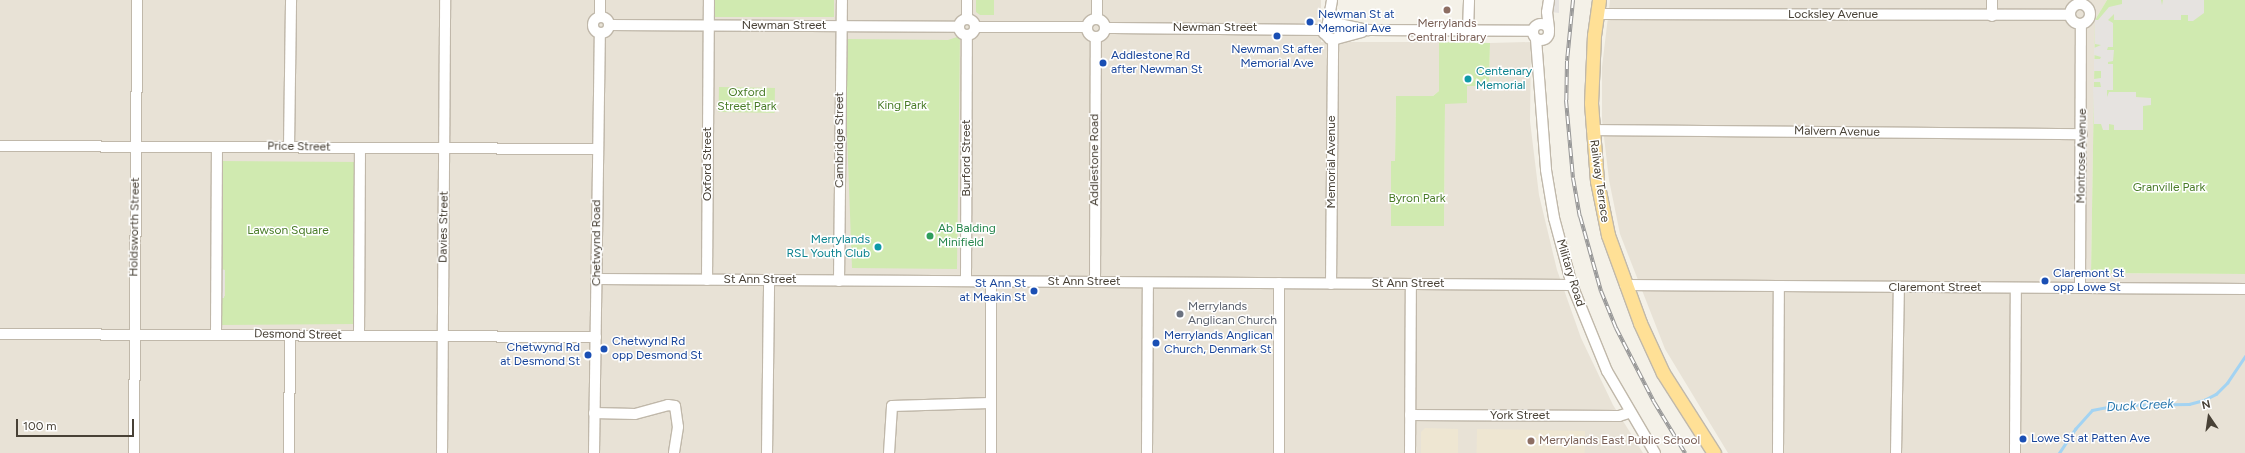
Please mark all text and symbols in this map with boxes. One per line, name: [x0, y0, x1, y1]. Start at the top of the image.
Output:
marker: Merrylands Central Library: [1442, 5, 1452, 15]
place label: Newman St at Memorial Ave: [1318, 8, 1395, 36]
street label: Locksley Avenue: [1788, 8, 1878, 22]
marker: Newman St at Memorial Ave: [1305, 17, 1315, 27]
place label: Merrylands Central Library: [1408, 17, 1486, 45]
street label: Newman Street: [742, 19, 826, 33]
street label: Newman Street: [1173, 21, 1257, 35]
marker: Newman St after Memorial Ave: [1272, 31, 1282, 41]
place label: Newman St after Memorial Ave: [1231, 43, 1323, 71]
place label: Addlestone Rd after Newman St: [1111, 49, 1203, 77]
marker: Addlestone Rd after Newman St: [1098, 58, 1108, 68]
place label: Centenary Memorial: [1476, 65, 1532, 93]
marker: Centenary Memorial: [1463, 74, 1473, 84]
park label: Oxford Street Park: [717, 86, 777, 114]
street label: Cambridge Street: [833, 92, 847, 188]
park label: King Park: [877, 99, 927, 113]
street label: Montrose Avenue: [2074, 108, 2090, 204]
street label: Addlestone Road: [1088, 114, 1102, 206]
street label: Memorial Avenue: [1325, 115, 1339, 209]
street label: Burford Street: [960, 119, 974, 197]
street label: Malvern Avenue: [1794, 124, 1880, 140]
street label: Oxford Street: [701, 127, 715, 201]
street label: Price Street: [267, 139, 331, 155]
street label: Railway Terrace: [1586, 139, 1612, 223]
street label: Holdsworth Street: [127, 177, 143, 277]
park label: Granville Park: [2133, 181, 2205, 195]
street label: Davies Street: [436, 191, 452, 263]
park label: Byron Park: [1388, 192, 1446, 206]
street label: Chetwynd Road: [590, 200, 604, 286]
place label: Ab Balding Minifield: [938, 222, 996, 250]
park label: Lawson Square: [247, 224, 329, 238]
marker: Ab Balding Minifield: [925, 231, 935, 241]
place label: Merrylands RSL Youth Club: [787, 233, 870, 261]
street label: Military Road: [1553, 237, 1587, 309]
marker: Merrylands RSL Youth Club: [873, 242, 883, 252]
place label: Claremont St opp Lowe St: [2053, 267, 2124, 295]
street label: St Ann Street: [724, 273, 796, 287]
street label: St Ann Street: [1048, 275, 1120, 289]
marker: Claremont St opp Lowe St: [2040, 276, 2050, 286]
place label: St Ann St at Meakin St: [959, 277, 1026, 305]
street label: St Ann Street: [1372, 277, 1444, 291]
street label: Claremont Street: [1889, 281, 1981, 295]
marker: St Ann St at Meakin St: [1029, 286, 1039, 296]
place label: Merrylands Anglican Church: [1188, 300, 1277, 328]
marker: Merrylands Anglican Church: [1175, 309, 1185, 319]
street label: Desmond Street: [254, 327, 342, 343]
place label: Merrylands Anglican Church, Denmark St: [1164, 329, 1273, 357]
place label: Chetwynd Rd opp Desmond St: [612, 335, 702, 363]
marker: Merrylands Anglican Church, Denmark St: [1151, 338, 1161, 348]
place label: Chetwynd Rd at Desmond St: [500, 341, 580, 369]
marker: Chetwynd Rd opp Desmond St: [599, 344, 609, 354]
marker: Chetwynd Rd at Desmond St: [583, 350, 593, 360]
water label: Duck Creek: [2106, 396, 2174, 416]
north arrow: [2189, 397, 2229, 437]
text: N: [2201, 398, 2212, 412]
street label: York Street: [1490, 409, 1550, 423]
scale bar: [18, 411, 136, 437]
text: 100 m: [23, 419, 57, 433]
place label: Lowe St at Patten Ave: [2031, 432, 2150, 446]
place label: Merrylands East Public School: [1539, 434, 1700, 448]
marker: Lowe St at Patten Ave: [2018, 434, 2028, 444]
marker: Merrylands East Public School: [1526, 436, 1536, 446]

